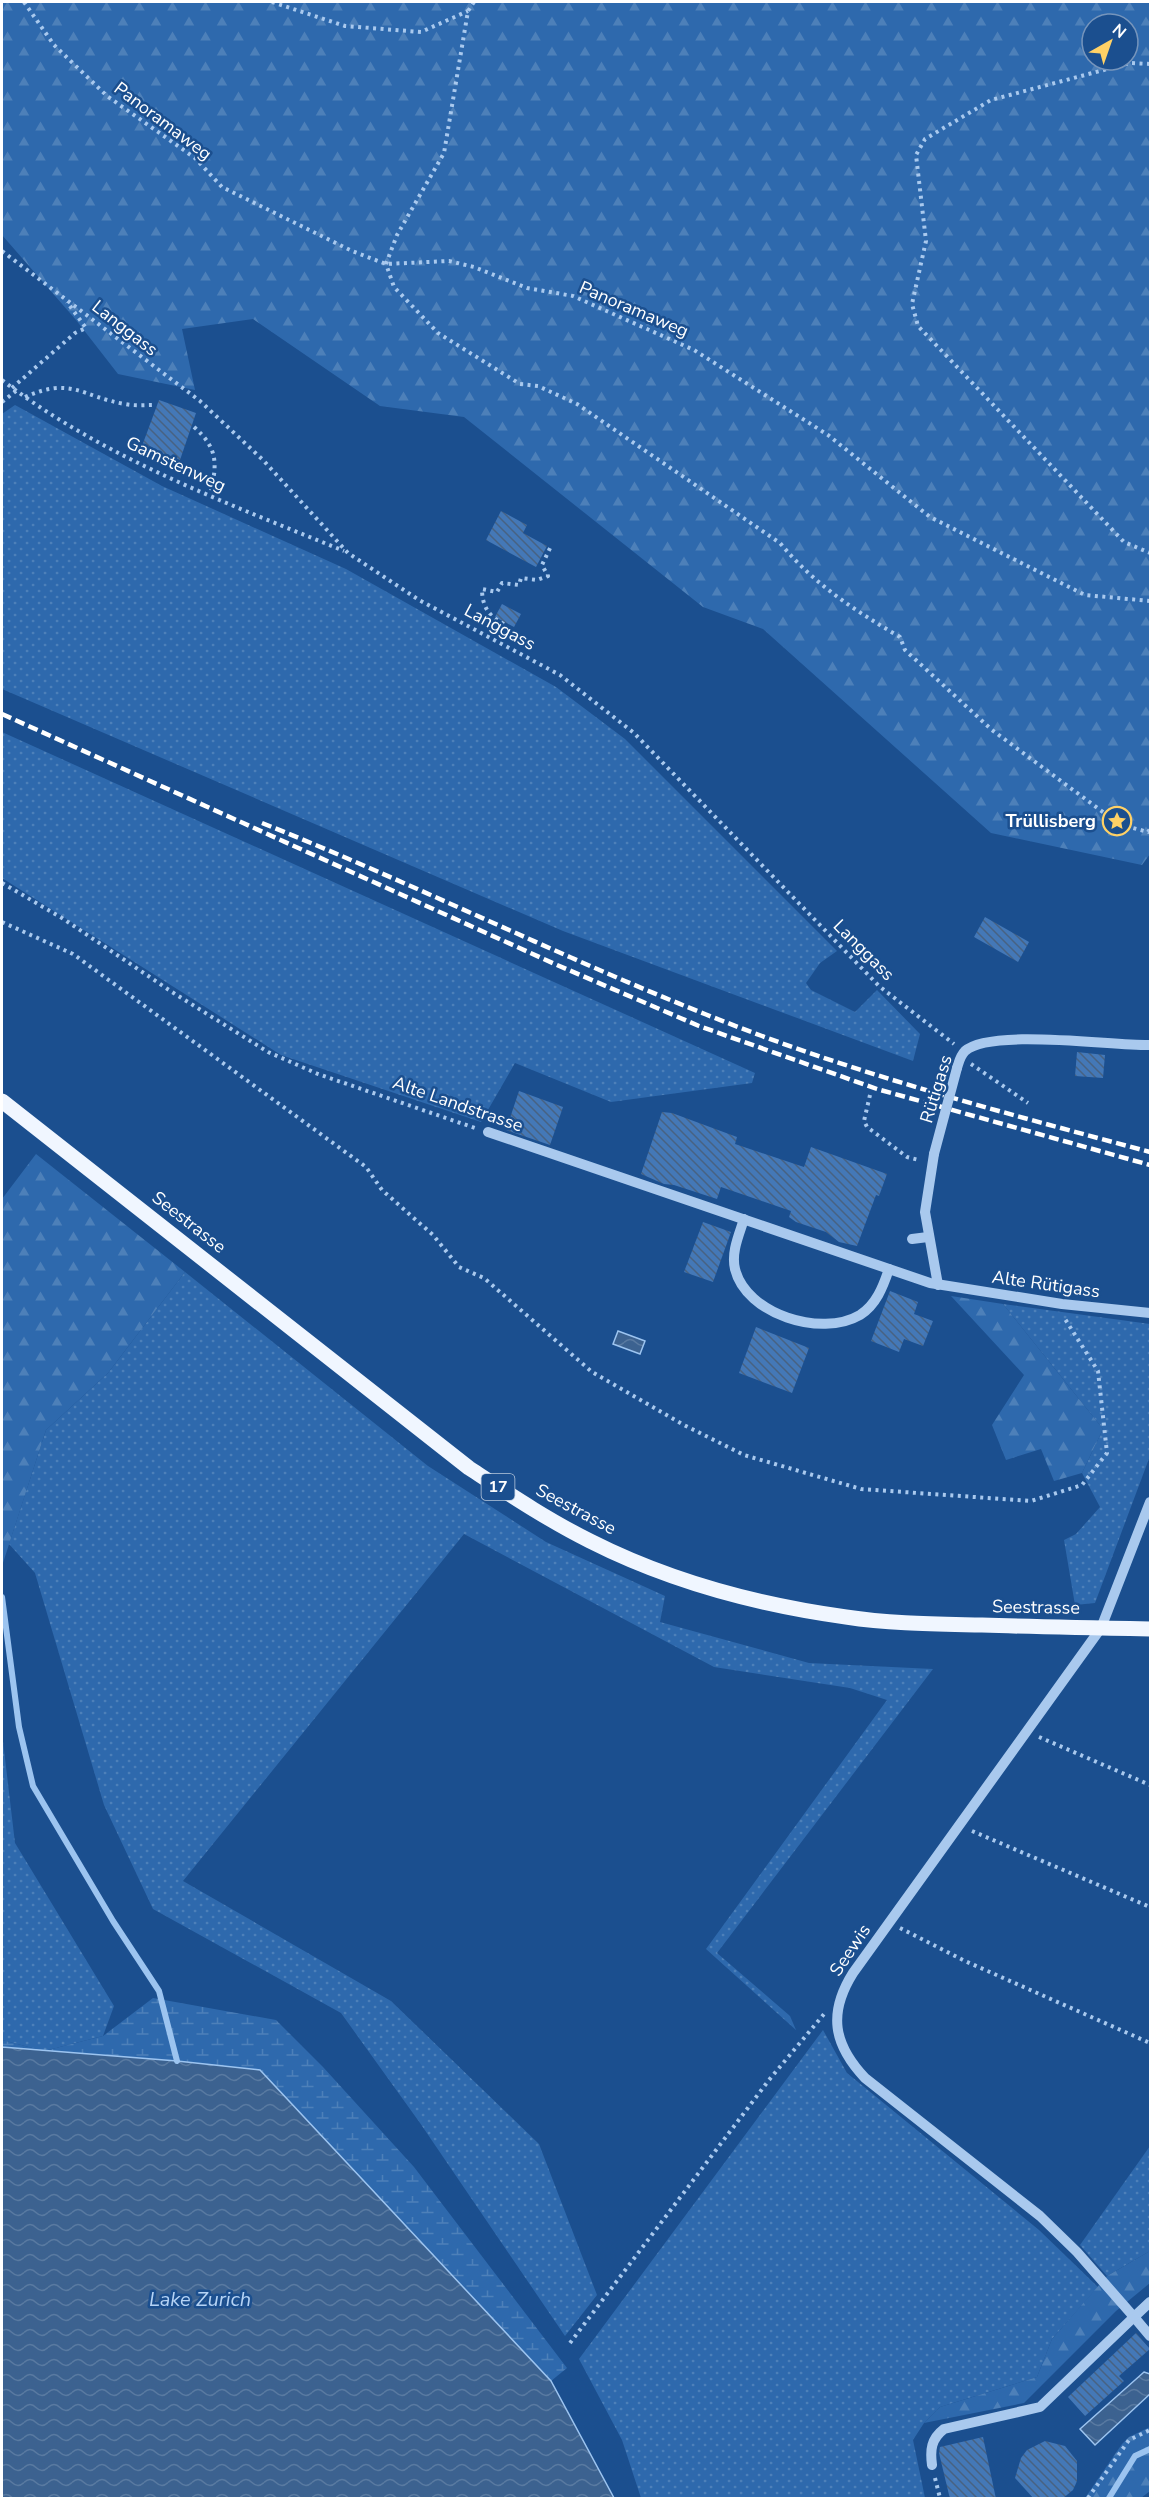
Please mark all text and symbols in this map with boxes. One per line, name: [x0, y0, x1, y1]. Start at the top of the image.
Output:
north arrow: [1080, 12, 1140, 72]
text: N: [1107, 19, 1131, 44]
street label: Panoramaweg: [109, 76, 217, 166]
street label: Panoramaweg: [576, 275, 692, 343]
street label: Langgass: [87, 295, 163, 361]
street label: Gamstenweg: [122, 430, 230, 498]
street label: Langgass: [460, 598, 540, 656]
place icon: Trüllisberg: [1101, 805, 1133, 837]
place label: Trüllisberg: [1006, 809, 1096, 833]
street label: Langgass: [828, 914, 900, 986]
street label: Rütigass: [914, 1052, 958, 1126]
street label: Alte Landstrasse: [390, 1070, 526, 1138]
street label: Seestrasse: [147, 1185, 231, 1259]
street label: Alte Rütigass: [990, 1265, 1102, 1303]
road number: 17: [482, 1474, 514, 1500]
street label: Seestrasse: [532, 1478, 620, 1540]
street label: Seestrasse: [992, 1594, 1080, 1620]
street label: Seewis: [824, 1919, 876, 1981]
water label: Lake Zurich: [149, 2286, 251, 2313]

